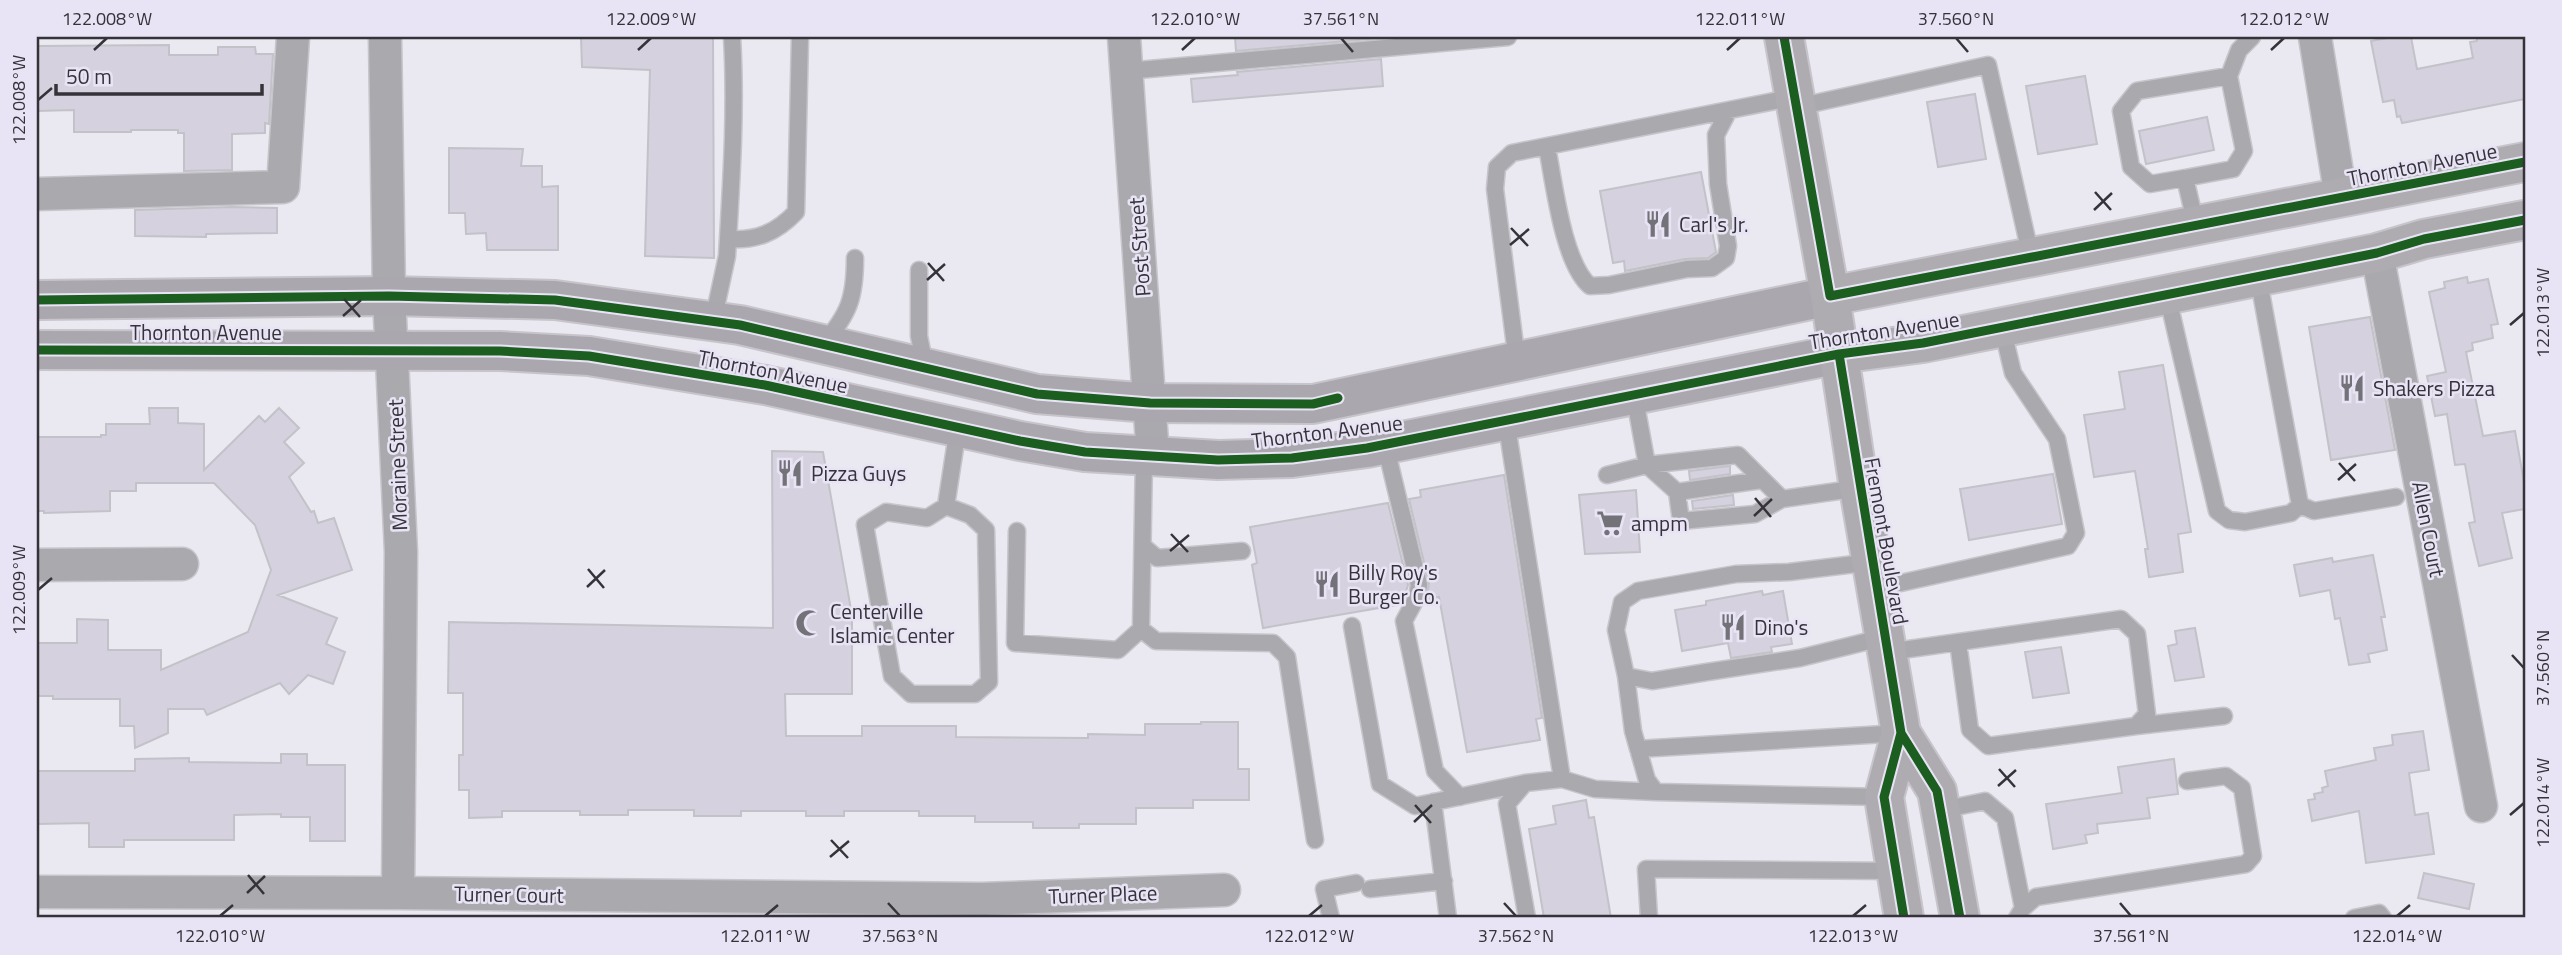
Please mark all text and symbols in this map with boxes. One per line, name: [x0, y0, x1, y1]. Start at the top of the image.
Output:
text: 122.008°W: [62, 5, 152, 32]
text: 122.009°W: [606, 5, 696, 32]
text: 122.010°W: [1150, 5, 1240, 32]
text: 37.561°N: [1303, 5, 1379, 32]
text: 122.011°W: [1695, 5, 1785, 32]
text: 37.560°N: [1918, 5, 1994, 32]
text: 122.012°W: [2239, 5, 2329, 32]
scale bar: [56, 52, 262, 96]
text: 122.008°W: [5, 55, 32, 145]
text: 50 m: [66, 60, 112, 92]
street label: Thornton Avenue: [2344, 134, 2500, 194]
street label: Post Street: [1120, 196, 1158, 298]
place label: Carl's Jr.: [1679, 208, 1748, 240]
restaurant icon: Carl's Jr.: [1643, 209, 1673, 239]
text: 122.013°W: [2529, 268, 2556, 358]
street label: Thornton Avenue: [1806, 302, 1962, 358]
street label: Thornton Avenue: [130, 316, 282, 348]
street label: Thornton Avenue: [695, 341, 851, 401]
place label: Shakers Pizza: [2373, 372, 2495, 404]
restaurant icon: Shakers Pizza: [2337, 373, 2367, 403]
street label: Moraine Street: [379, 398, 415, 531]
street label: Thornton Avenue: [1250, 406, 1404, 456]
street label: Fremont Boulevard: [1857, 455, 1917, 627]
place label: Pizza Guys: [811, 457, 906, 489]
restaurant icon: Pizza Guys: [775, 458, 805, 488]
street label: Allen Court: [2404, 478, 2454, 580]
place label: ampm: [1631, 507, 1688, 539]
supermarket icon: ampm: [1595, 508, 1625, 538]
text: 122.009°W: [5, 545, 32, 635]
place label: Billy Roy's Burger Co.: [1348, 556, 1439, 612]
restaurant icon: Billy Roy's Burger Co.: [1312, 569, 1342, 599]
place label: Centerville Islamic Center: [830, 595, 955, 651]
mosque icon: Centerville Islamic Center: [794, 608, 824, 638]
place label: Dino's: [1754, 611, 1808, 643]
restaurant icon: Dino's: [1718, 612, 1748, 642]
text: 37.560°N: [2529, 630, 2556, 706]
text: 122.014°W: [2529, 758, 2556, 848]
street label: Turner Place: [1048, 876, 1158, 912]
street label: Turner Court: [454, 877, 565, 911]
text: 122.010°W: [175, 922, 265, 949]
text: 122.011°W: [720, 922, 810, 949]
text: 37.563°N: [862, 922, 938, 949]
text: 122.012°W: [1264, 922, 1354, 949]
text: 37.562°N: [1478, 922, 1554, 949]
text: 122.013°W: [1808, 922, 1898, 949]
text: 37.561°N: [2093, 922, 2169, 949]
text: 122.014°W: [2352, 922, 2442, 949]

